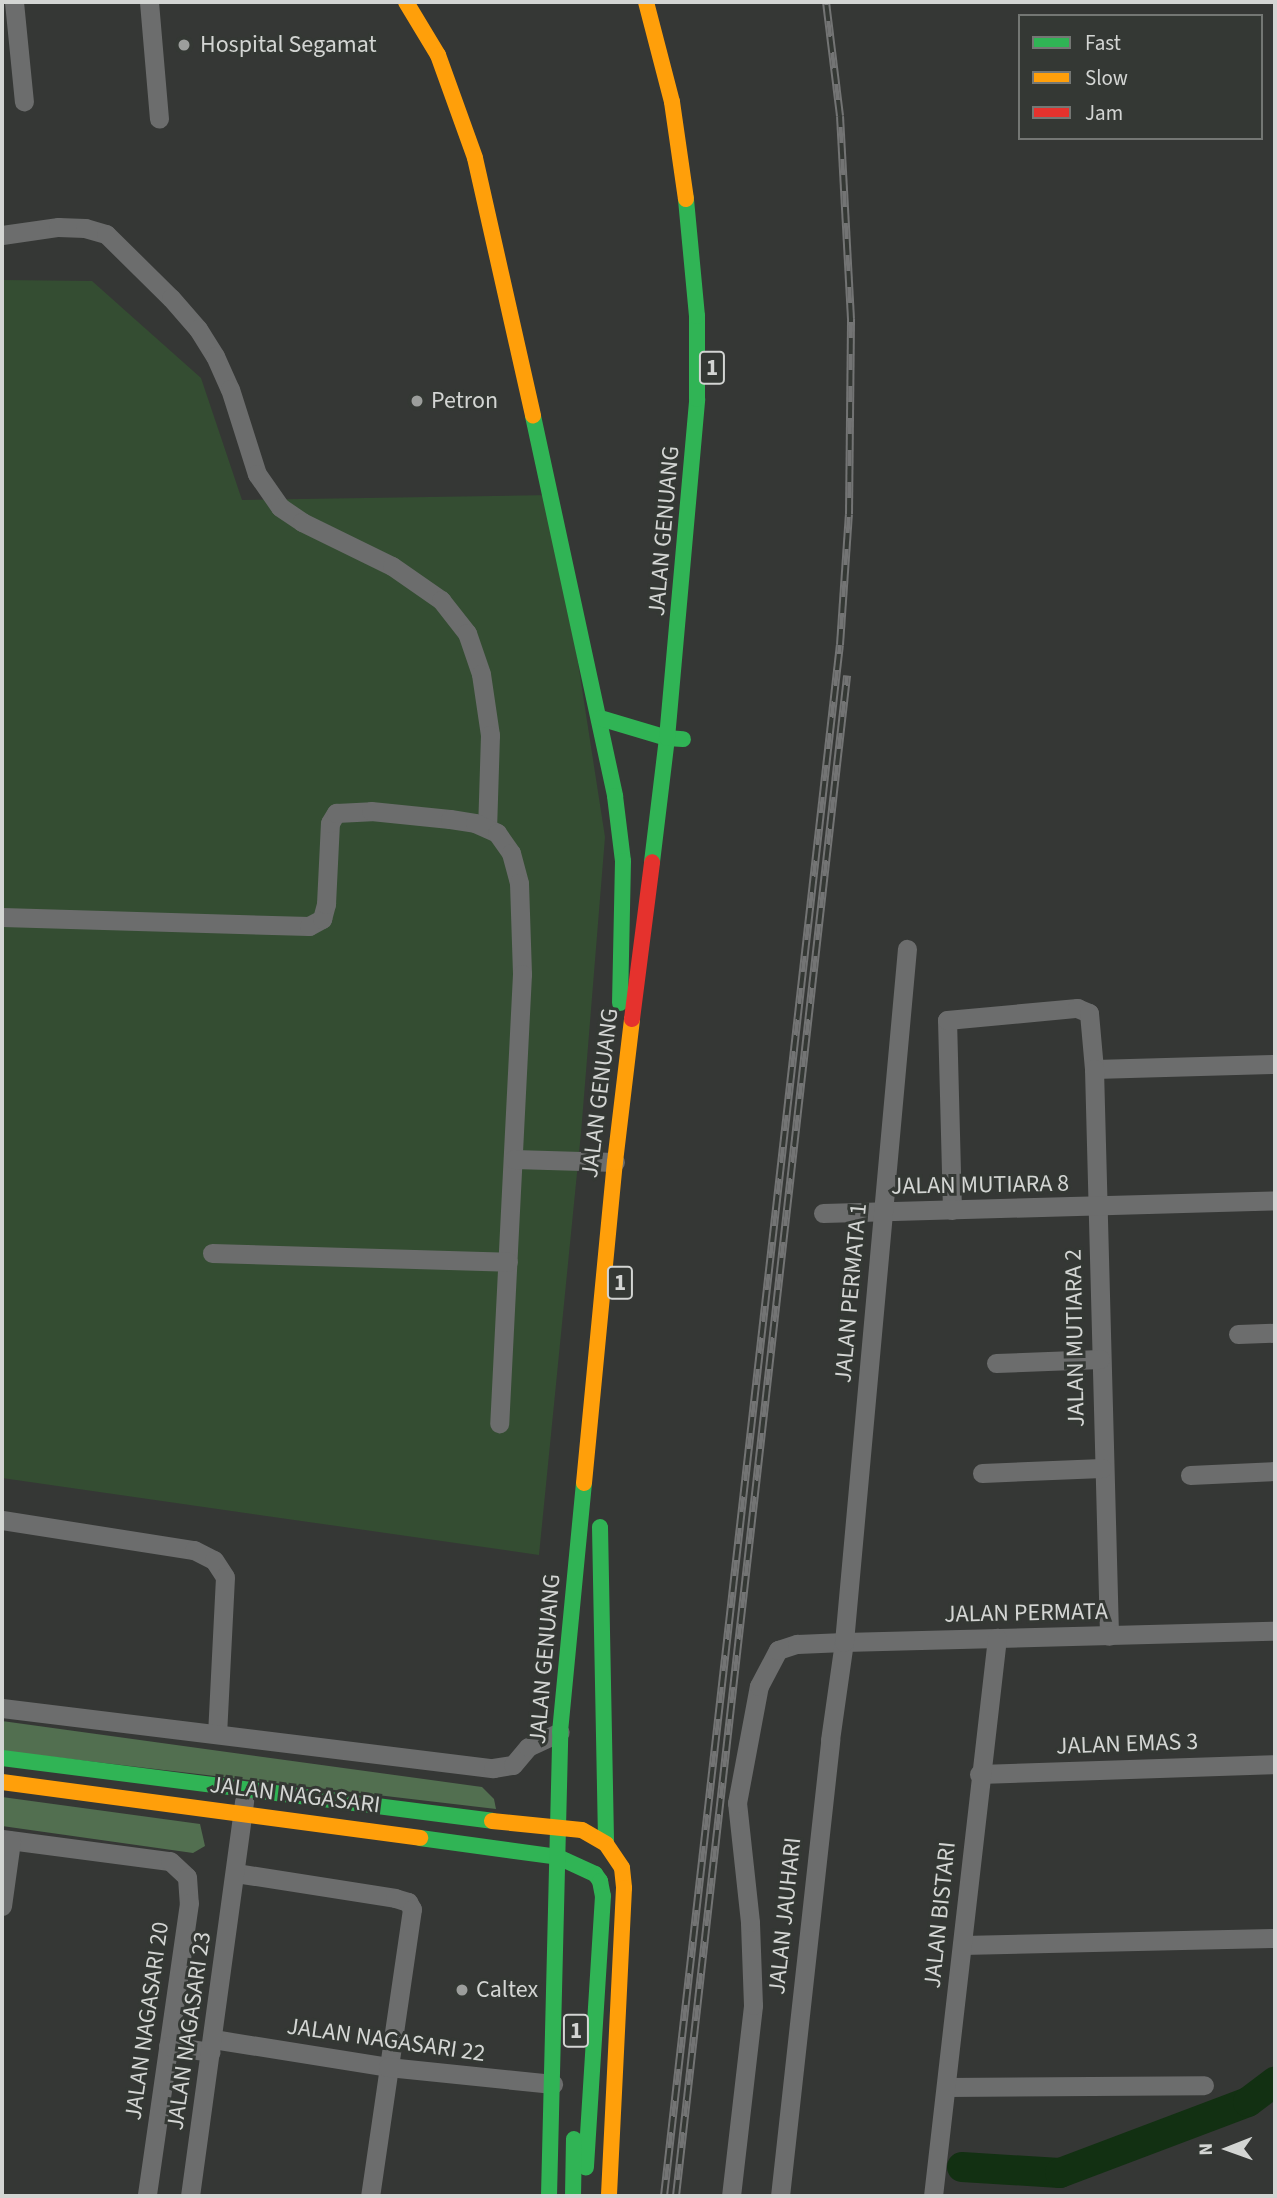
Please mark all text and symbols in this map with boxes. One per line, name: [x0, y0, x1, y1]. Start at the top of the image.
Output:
legend: [1018, 14, 1263, 140]
text: Fast: [1085, 28, 1121, 58]
place label: Hospital Segamat: [200, 31, 377, 59]
marker: Hospital Segamat: [174, 35, 194, 55]
text: Slow: [1085, 63, 1128, 93]
text: Jam: [1085, 98, 1123, 128]
road number: 1: [698, 348, 726, 388]
place label: Petron: [431, 387, 498, 415]
marker: Petron: [409, 393, 425, 409]
street label: JALAN GENUANG: [642, 445, 686, 617]
street label: JALAN GENUANG: [575, 1006, 625, 1180]
street label: JALAN MUTIARA 8: [891, 1169, 1069, 1201]
street label: JALAN PERMATA 1: [829, 1202, 873, 1384]
street label: JALAN MUTIARA 2: [1059, 1249, 1091, 1427]
road number: 1: [606, 1264, 634, 1302]
street label: JALAN GENUANG: [523, 1573, 567, 1745]
street label: JALAN PERMATA: [944, 1597, 1108, 1629]
street label: JALAN EMAS 3: [1055, 1727, 1199, 1761]
street label: JALAN NAGASARI: [208, 1770, 382, 1820]
street label: JALAN JAUHARI: [762, 1836, 808, 1996]
street label: JALAN BISTARI: [918, 1840, 962, 1990]
street label: JALAN NAGASARI 20: [119, 1920, 175, 2122]
street label: JALAN NAGASARI 23: [161, 1930, 217, 2132]
place label: Caltex: [476, 1976, 538, 2004]
marker: Caltex: [454, 1982, 470, 1998]
street label: JALAN NAGASARI 22: [285, 2012, 487, 2068]
road number: 1: [562, 2012, 590, 2050]
north arrow: [1193, 2114, 1263, 2184]
text: N: [1193, 2143, 1220, 2156]

